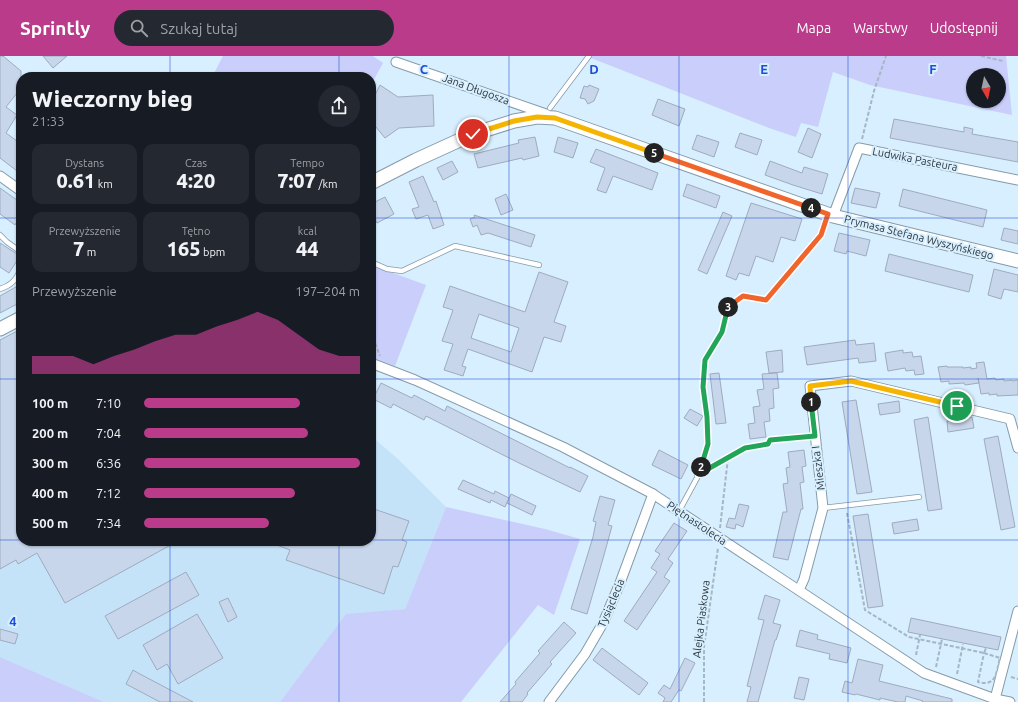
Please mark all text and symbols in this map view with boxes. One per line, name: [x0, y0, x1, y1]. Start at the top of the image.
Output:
search box: [114, 10, 394, 46]
text: Sprintly: [20, 17, 90, 39]
icon: search: [128, 17, 150, 39]
text: Szukaj tutaj: [160, 20, 238, 37]
text: Mapa: [796, 20, 831, 36]
text: Warstwy: [853, 20, 908, 36]
text: Udostępnij: [930, 20, 998, 36]
text: C: [420, 62, 429, 76]
text: D: [589, 62, 599, 76]
text: E: [760, 62, 768, 76]
text: F: [929, 62, 937, 76]
north arrow: [966, 68, 1006, 108]
map controls: [966, 68, 1006, 108]
street label: Jana Długosza: [441, 71, 511, 107]
button: share: [318, 85, 360, 127]
text: Wieczorny bieg: [32, 86, 193, 111]
text: 21:33: [32, 114, 65, 128]
pin: [456, 117, 490, 151]
icon: check: [462, 123, 484, 145]
pin: 5: [644, 143, 664, 163]
street label: Ludwika Pasteura: [871, 145, 959, 173]
text: 5: [651, 147, 657, 159]
text: Dystans: [65, 157, 104, 169]
text: Czas: [185, 157, 207, 169]
text: Tempo: [290, 157, 324, 169]
text: 0.61: [56, 169, 95, 192]
text: 4:20: [177, 169, 215, 192]
text: 7:07: [277, 169, 316, 192]
text: km: [95, 178, 113, 190]
text: /km: [316, 178, 338, 190]
pin: 4: [801, 198, 821, 218]
text: 4: [808, 202, 814, 214]
street label: Prymasa Stefana Wyszyńskiego: [843, 213, 995, 261]
text: Przewyższenie: [49, 225, 121, 237]
text: Tętno: [182, 225, 210, 237]
text: kcal: [298, 225, 317, 237]
text: 7: [73, 237, 84, 260]
text: 165: [167, 237, 200, 260]
text: 44: [296, 237, 319, 260]
text: m: [84, 246, 96, 258]
text: bpm: [200, 246, 225, 258]
text: Przewyższenie: [32, 284, 117, 298]
text: 197–204 m: [295, 284, 360, 298]
pin: 3: [718, 297, 738, 317]
text: 3: [725, 301, 731, 313]
pin: [940, 389, 974, 423]
pin: 1: [801, 392, 821, 412]
icon: arrive: [946, 395, 968, 417]
text: 100 m: [32, 396, 68, 410]
text: 7:10: [96, 396, 121, 410]
text: 1: [808, 396, 814, 408]
text: 200 m: [32, 426, 68, 440]
text: 7:04: [96, 426, 121, 440]
street label: Mieszka I: [809, 445, 827, 491]
text: 300 m: [32, 456, 68, 470]
text: 6:36: [96, 456, 121, 470]
pin: 2: [691, 457, 711, 477]
text: 2: [698, 461, 704, 473]
text: 400 m: [32, 486, 68, 500]
text: 7:12: [96, 486, 121, 500]
street label: Piętnastolecia: [665, 499, 729, 547]
text: 500 m: [32, 516, 68, 530]
text: 7:34: [96, 516, 121, 530]
street label: Tysiąclecia: [595, 577, 627, 629]
street label: Alejka Piaskowa: [690, 579, 712, 659]
text: 4: [9, 614, 17, 628]

